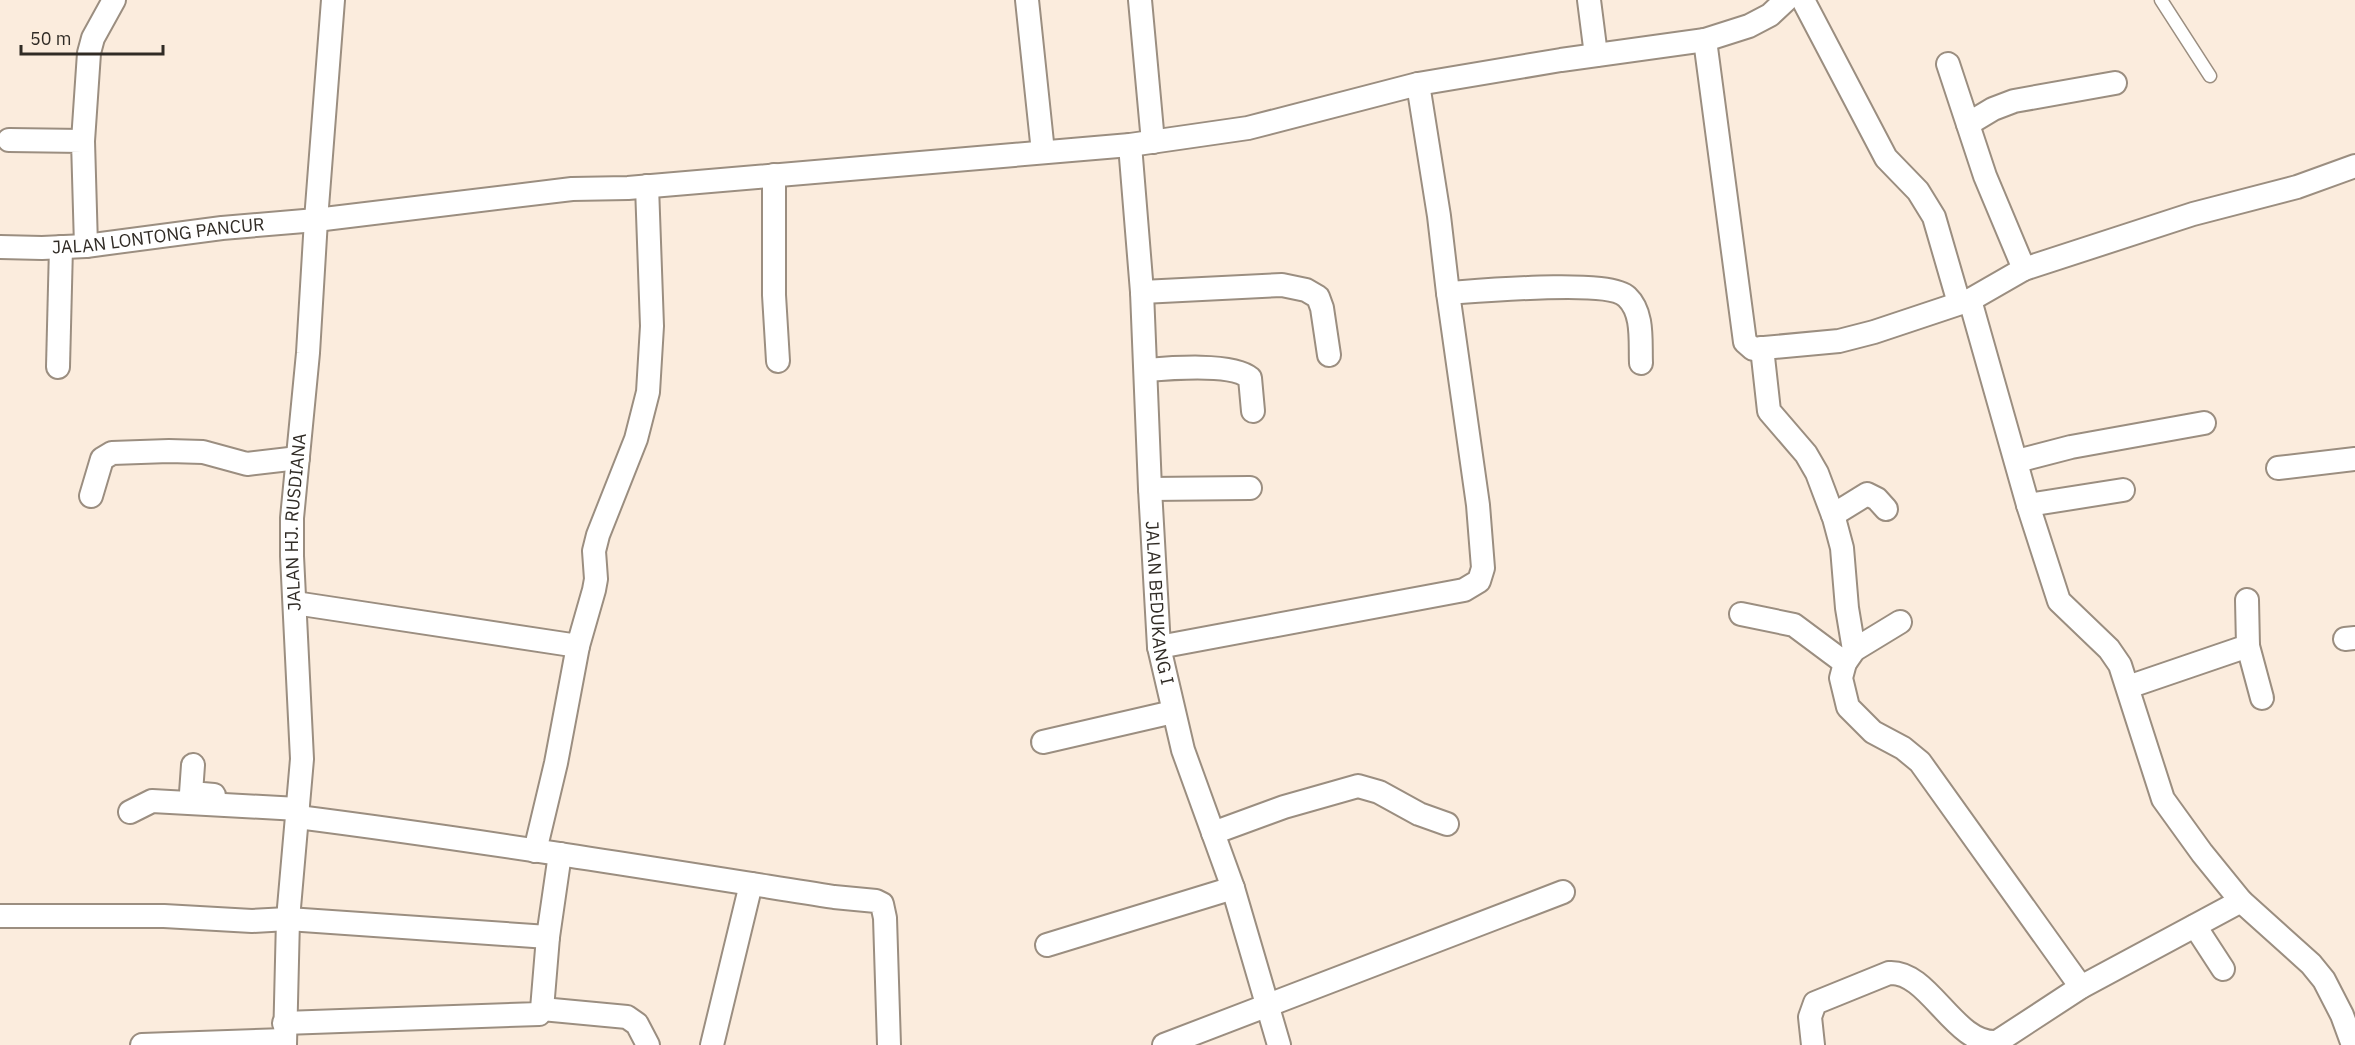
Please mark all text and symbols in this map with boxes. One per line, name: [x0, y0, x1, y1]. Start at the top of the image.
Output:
scale bar: [21, 18, 164, 56]
text: 50 m: [30, 27, 72, 50]
street label: JALAN LONTONG PANCUR: [51, 212, 266, 259]
street label: JALAN HJ. RUSDIANA: [280, 432, 311, 612]
street label: JALAN BEDUKANG I: [1141, 520, 1179, 687]

